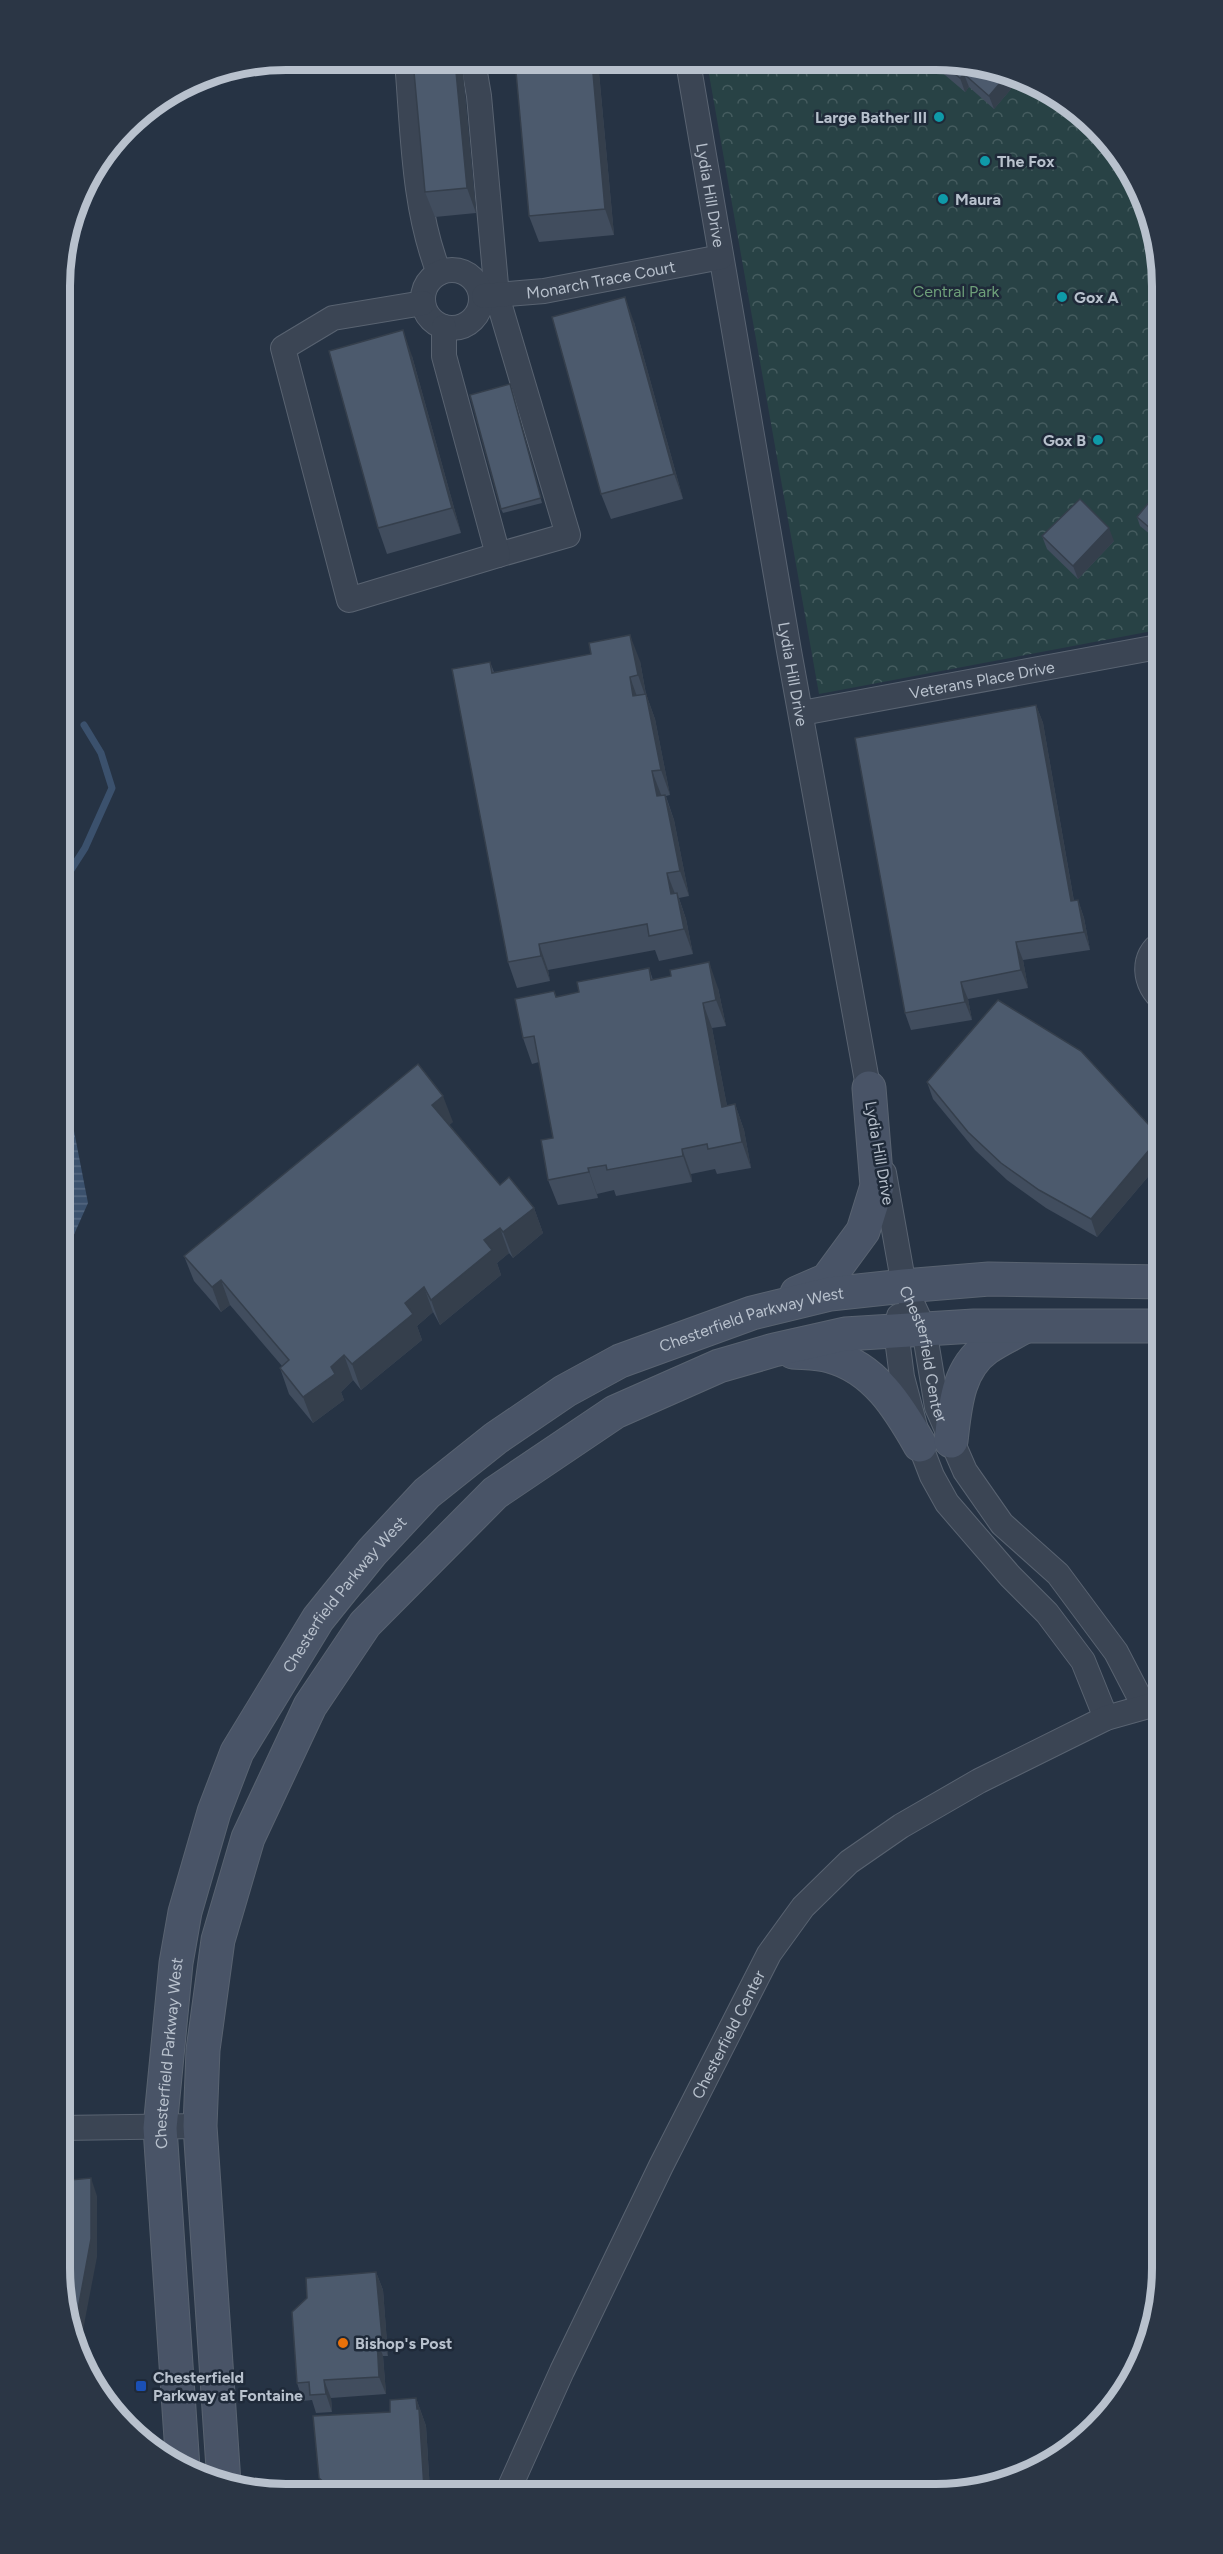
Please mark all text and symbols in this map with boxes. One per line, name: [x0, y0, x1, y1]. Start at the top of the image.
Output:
place label: Large Bather III: [815, 108, 927, 127]
marker: Large Bather III: [932, 110, 946, 124]
street label: Lydia Hill Drive: [692, 142, 729, 249]
place label: The Fox: [997, 152, 1055, 171]
marker: The Fox: [978, 154, 992, 168]
place label: Maura: [955, 190, 1001, 209]
marker: Maura: [936, 192, 950, 206]
street label: Monarch Trace Court: [526, 257, 677, 302]
park label: Central Park: [913, 282, 1000, 301]
place label: Gox A: [1074, 288, 1119, 307]
marker: Gox A: [1055, 290, 1069, 304]
place label: Gox B: [1043, 431, 1086, 450]
marker: Gox B: [1091, 433, 1105, 447]
street label: Lydia Hill Drive: [774, 621, 811, 728]
street label: Veterans Place Drive: [908, 657, 1056, 703]
street label: Lydia Hill Drive: [861, 1100, 898, 1207]
street label: Chesterfield Center: [895, 1283, 952, 1426]
street label: Chesterfield Parkway West: [657, 1284, 845, 1356]
street label: Chesterfield Parkway West: [279, 1512, 410, 1676]
street label: Chesterfield Parkway West: [151, 1956, 187, 2150]
street label: Chesterfield Center: [688, 1967, 769, 2102]
place label: Bishop's Post: [355, 2334, 452, 2353]
marker: Bishop's Post: [336, 2336, 350, 2350]
place label: Chesterfield Parkway at Fontaine: [153, 2368, 303, 2405]
marker: Chesterfield Parkway at Fontaine: [134, 2379, 148, 2393]

